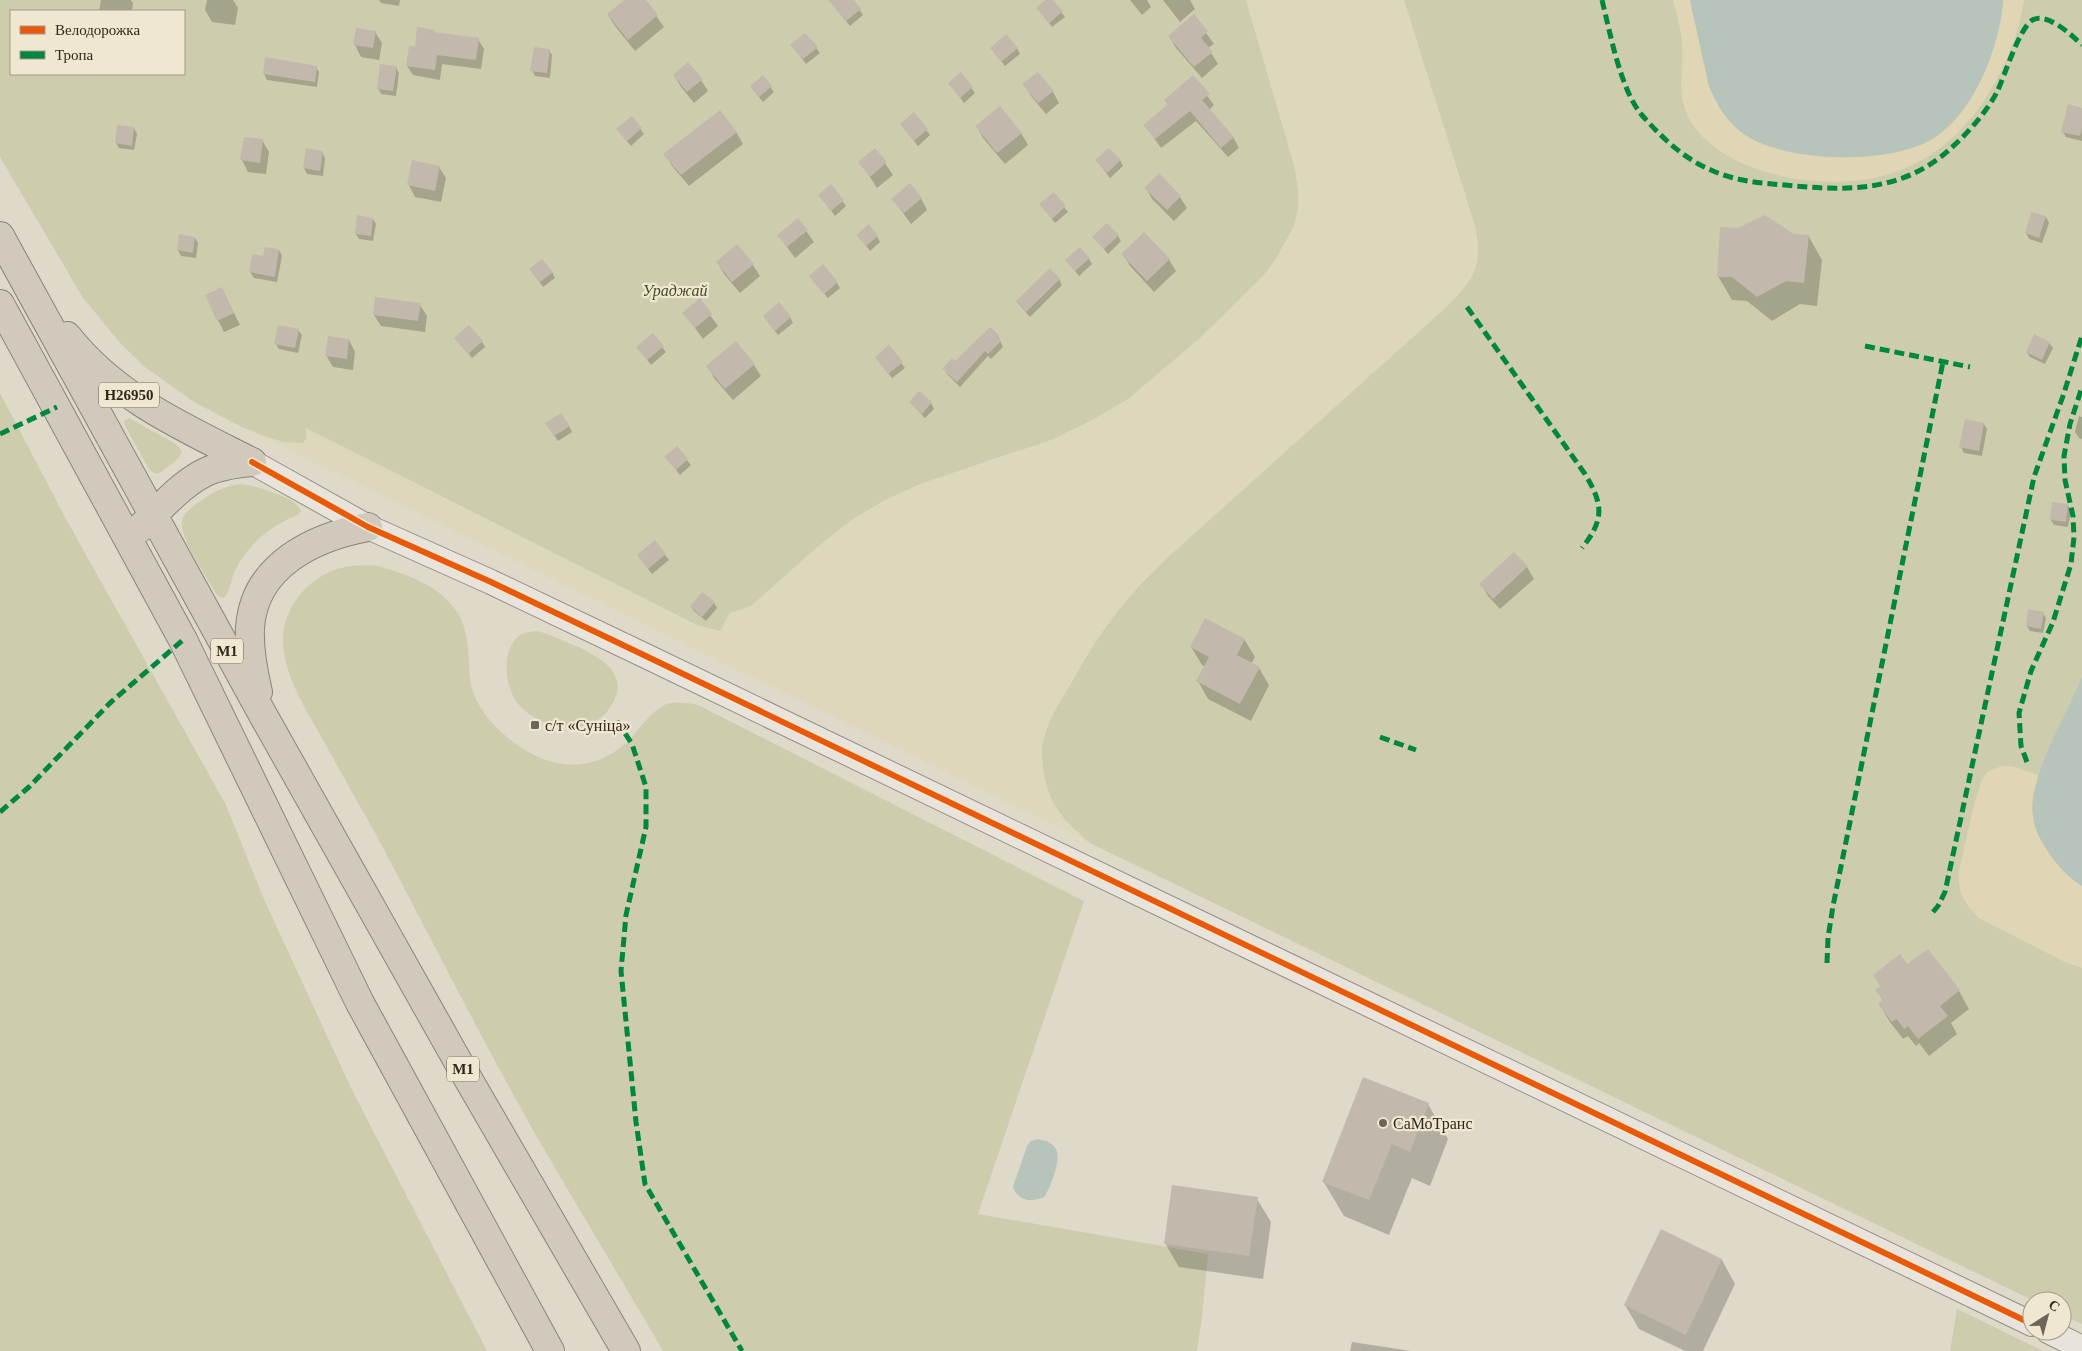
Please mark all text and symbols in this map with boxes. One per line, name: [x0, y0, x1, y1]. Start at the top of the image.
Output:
legend: [10, 10, 185, 75]
text: Велодорожка: [55, 22, 140, 38]
text: Тропа: [55, 47, 94, 63]
park label: Ураджай: [643, 282, 707, 300]
road number: Н26950: [99, 382, 159, 408]
road number: М1: [211, 638, 243, 664]
place label: с/т «Суніца»: [545, 717, 630, 735]
marker: с/т «Суніца»: [529, 719, 541, 731]
road number: М1: [447, 1056, 479, 1082]
place label: СаМоТранс: [1393, 1115, 1473, 1133]
marker: СаМоТранс: [1377, 1117, 1389, 1129]
north arrow: [2022, 1291, 2072, 1341]
text: С: [2046, 1297, 2063, 1315]

